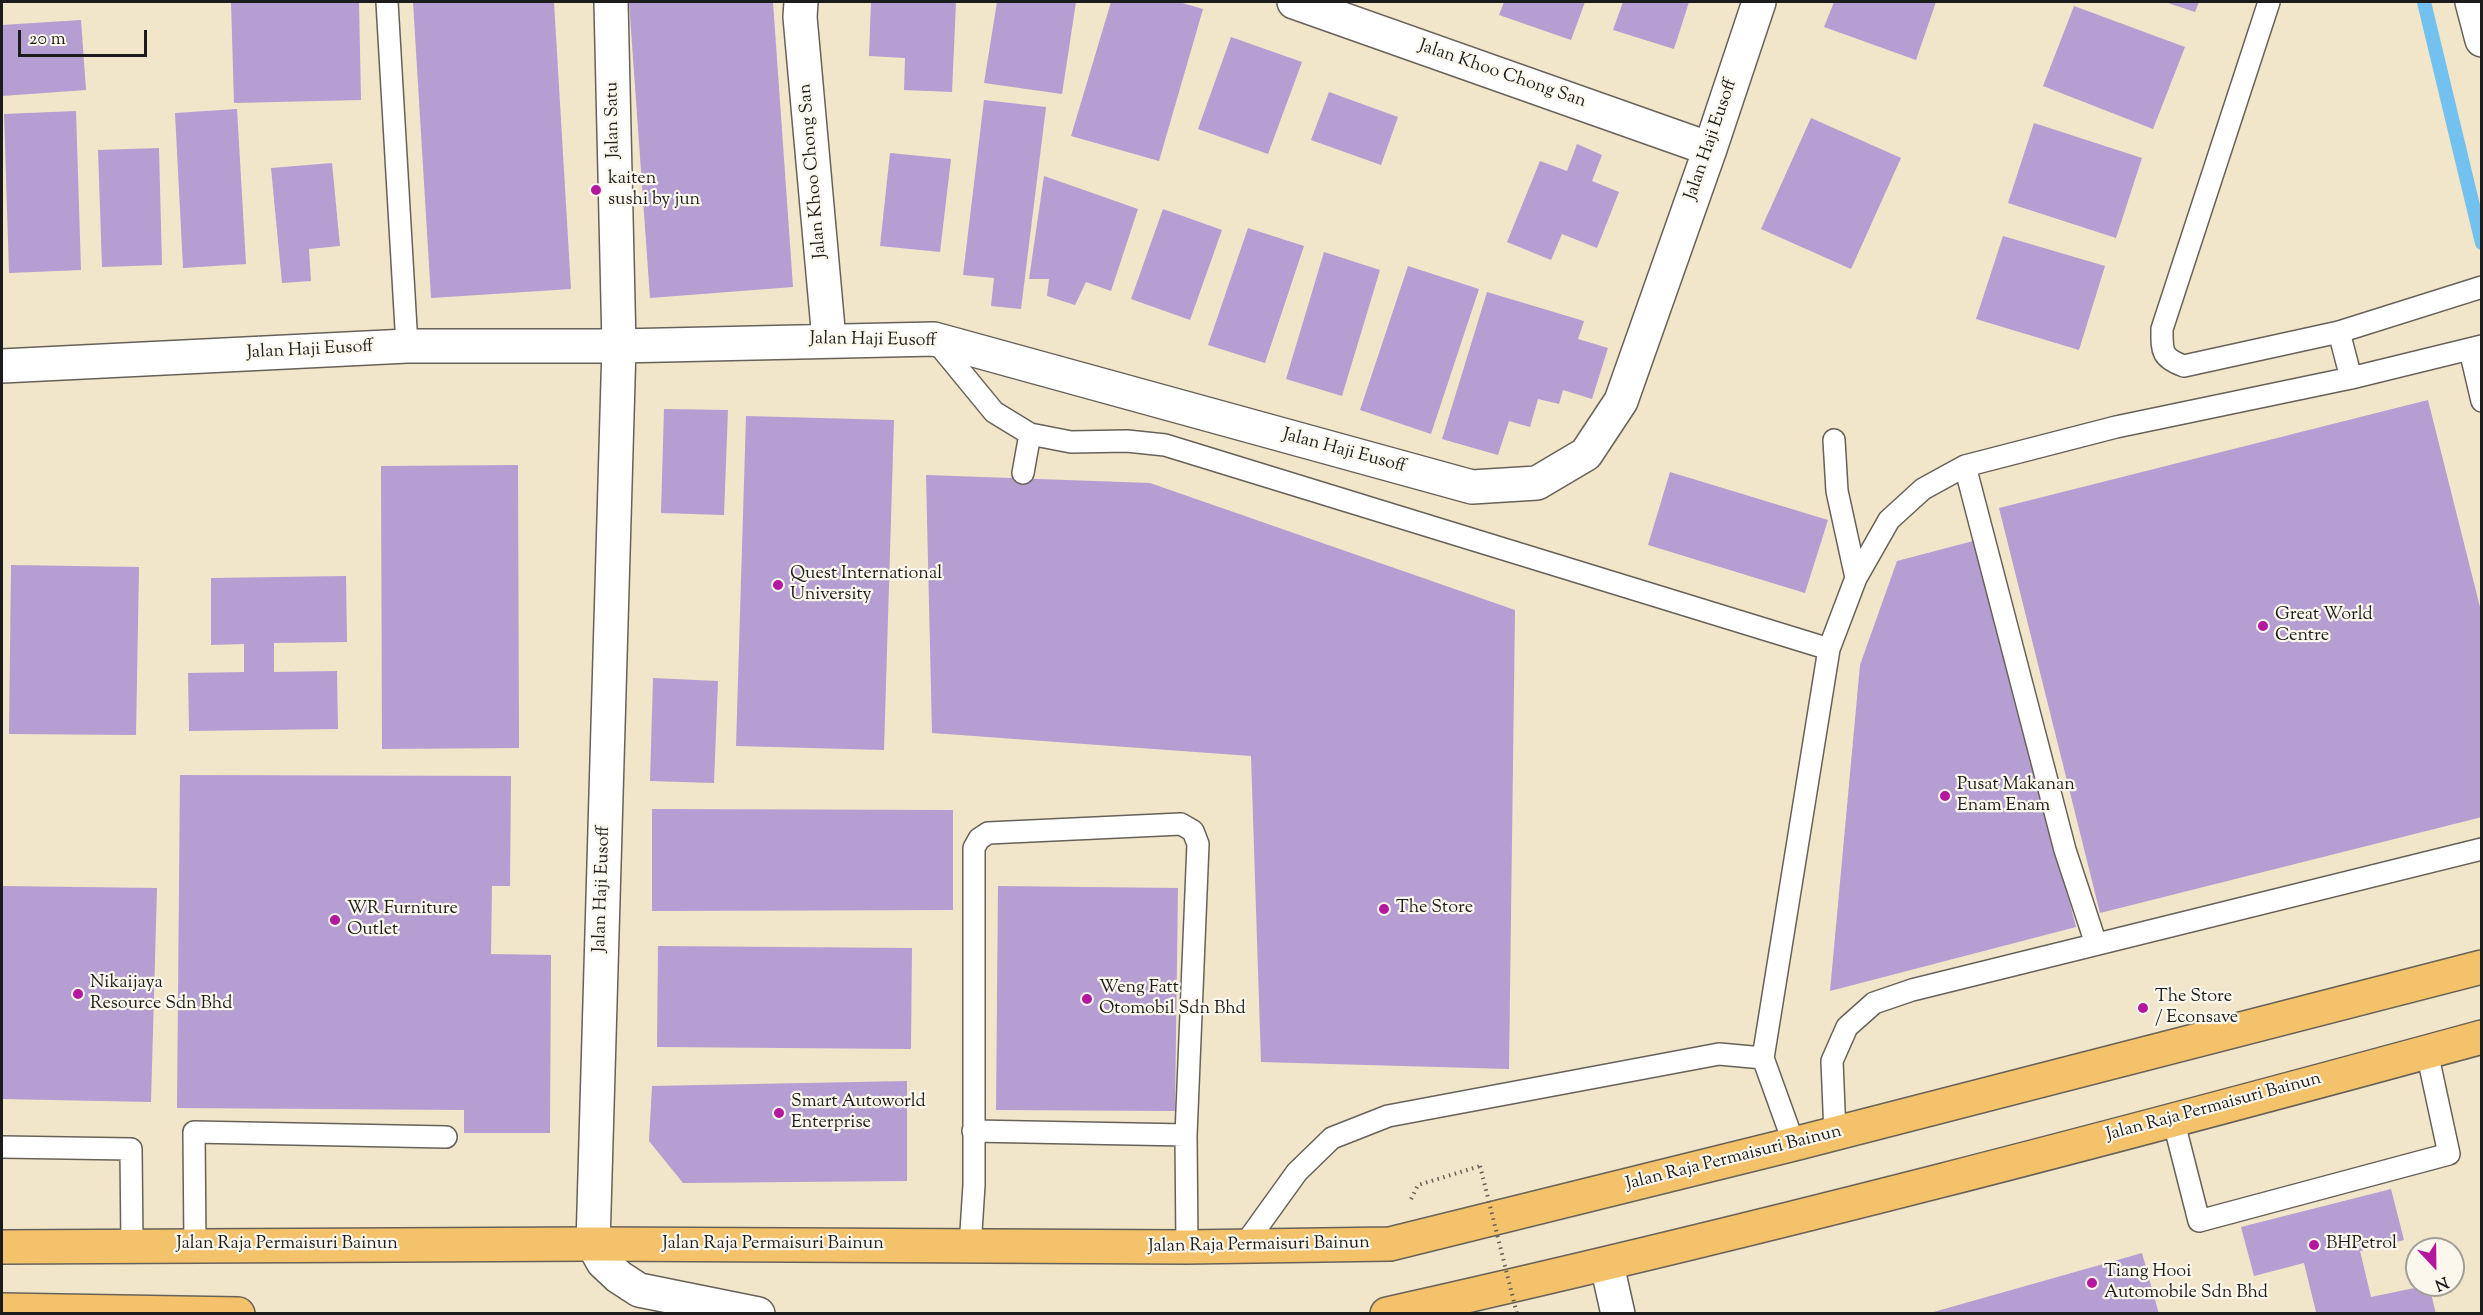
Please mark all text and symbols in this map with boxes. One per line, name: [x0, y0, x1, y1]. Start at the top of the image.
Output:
scale bar: [21, 18, 150, 56]
text: 20 m: [29, 27, 66, 53]
street label: Jalan Khoo Chong San: [1415, 36, 1589, 114]
street label: Jalan Haji Eusoff: [1681, 77, 1743, 203]
street label: Jalan Satu: [603, 81, 625, 159]
street label: Jalan Khoo Chong San: [796, 83, 832, 259]
place label: kaiten sushi by jun: [608, 169, 700, 212]
marker: kaiten sushi by jun: [589, 183, 603, 197]
street label: Jalan Haji Eusoff: [809, 329, 937, 353]
street label: Jalan Haji Eusoff: [246, 337, 374, 365]
street label: Jalan Haji Eusoff: [1280, 425, 1408, 479]
place label: Quest International University: [790, 564, 942, 606]
marker: Quest International University: [771, 578, 785, 592]
place label: Great World Centre: [2275, 605, 2373, 648]
marker: Great World Centre: [2256, 619, 2270, 633]
place label: Pusat Makanan Enam Enam: [1957, 775, 2075, 818]
marker: Pusat Makanan Enam Enam: [1938, 789, 1952, 803]
street label: Jalan Haji Eusoff: [590, 825, 616, 953]
place label: The Store: [1396, 898, 1473, 920]
place label: WR Furniture Outlet: [347, 899, 458, 942]
marker: The Store: [1377, 902, 1391, 916]
marker: WR Furniture Outlet: [328, 913, 342, 927]
place label: Nikaijaya Resource Sdn Bhd: [90, 973, 232, 1016]
place label: Weng Fatt Otomobil Sdn Bhd: [1099, 978, 1246, 1020]
marker: Nikaijaya Resource Sdn Bhd: [71, 987, 85, 1001]
place label: The Store / Econsave: [2155, 987, 2238, 1030]
marker: Weng Fatt Otomobil Sdn Bhd: [1080, 992, 1094, 1006]
marker: The Store / Econsave: [2136, 1001, 2150, 1015]
street label: Jalan Raja Permaisuri Bainun: [2104, 1069, 2324, 1147]
place label: Smart Autoworld Enterprise: [791, 1092, 926, 1134]
marker: Smart Autoworld Enterprise: [772, 1106, 786, 1120]
street label: Jalan Raja Permaisuri Bainun: [1624, 1122, 1844, 1196]
street label: Jalan Raja Permaisuri Bainun: [1148, 1233, 1370, 1259]
street label: Jalan Raja Permaisuri Bainun: [176, 1234, 398, 1256]
street label: Jalan Raja Permaisuri Bainun: [662, 1234, 884, 1256]
place label: BHPetrol: [2326, 1234, 2397, 1256]
north arrow: [2405, 1237, 2465, 1297]
marker: BHPetrol: [2307, 1238, 2321, 1252]
place label: Tiang Hooi Automobile Sdn Bhd: [2104, 1262, 2268, 1304]
text: N: [2431, 1269, 2451, 1295]
marker: Tiang Hooi Automobile Sdn Bhd: [2085, 1276, 2099, 1290]

